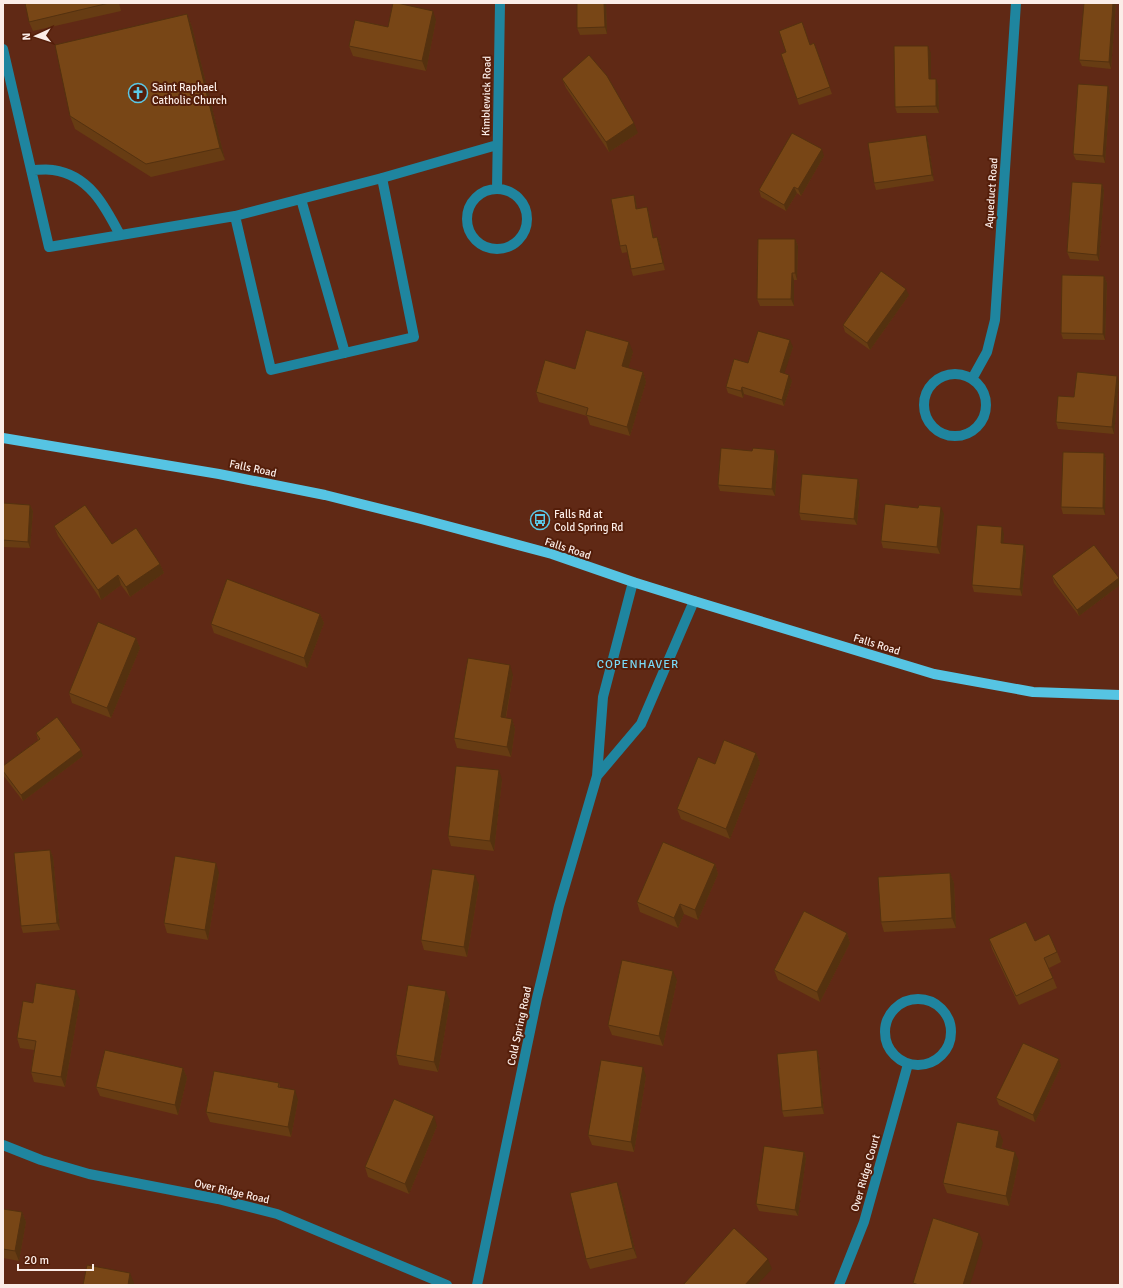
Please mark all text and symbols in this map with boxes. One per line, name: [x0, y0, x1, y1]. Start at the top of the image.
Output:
north arrow: [16, 16, 56, 56]
text: N: [20, 32, 33, 41]
street label: Kimblewick Road: [479, 56, 494, 136]
place label: Saint Raphael Catholic Church: [152, 81, 227, 107]
church icon: Saint Raphael Catholic Church: [127, 82, 149, 104]
street label: Aqueduct Road: [983, 157, 1000, 229]
street label: Falls Road: [228, 457, 278, 480]
place label: Falls Rd at Cold Spring Rd: [554, 508, 624, 534]
bus stop icon: Falls Rd at Cold Spring Rd: [529, 509, 551, 531]
street label: Falls Road: [543, 535, 593, 562]
street label: Falls Road: [852, 631, 902, 658]
district label: COPENHAVER: [597, 657, 679, 672]
street label: Cold Spring Road: [505, 985, 534, 1067]
street label: Over Ridge Court: [848, 1133, 883, 1213]
street label: Over Ridge Road: [193, 1177, 271, 1206]
scale bar: [18, 1246, 93, 1272]
text: 20 m: [24, 1253, 49, 1268]

